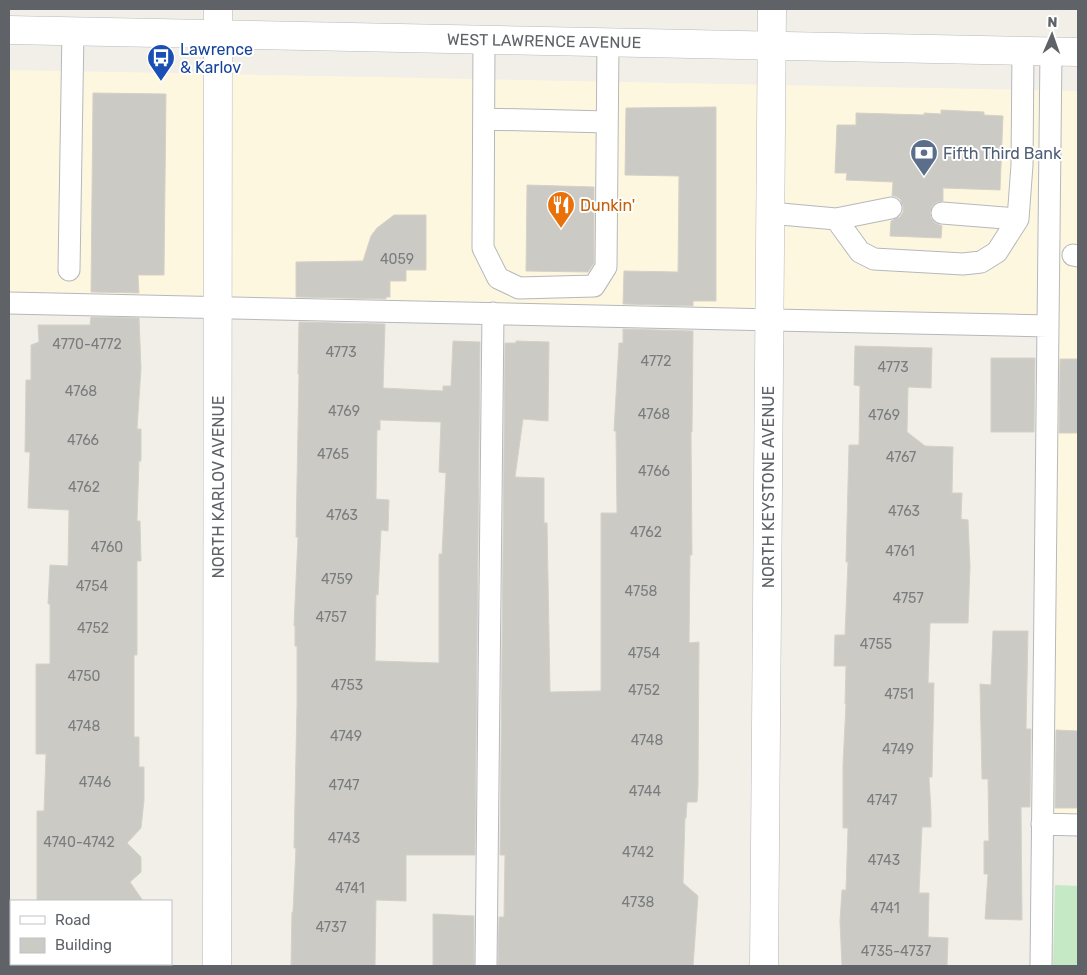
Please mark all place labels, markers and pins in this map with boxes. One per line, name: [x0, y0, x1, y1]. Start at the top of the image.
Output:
place label: Lawrence & Karlov: [180, 40, 253, 77]
bus stop icon: Lawrence & Karlov: [146, 43, 176, 82]
bank icon: Fifth Third Bank: [909, 138, 939, 177]
place label: Fifth Third Bank: [943, 144, 1062, 163]
restaurant icon: Dunkin': [546, 190, 576, 229]
place label: Dunkin': [580, 196, 635, 215]

